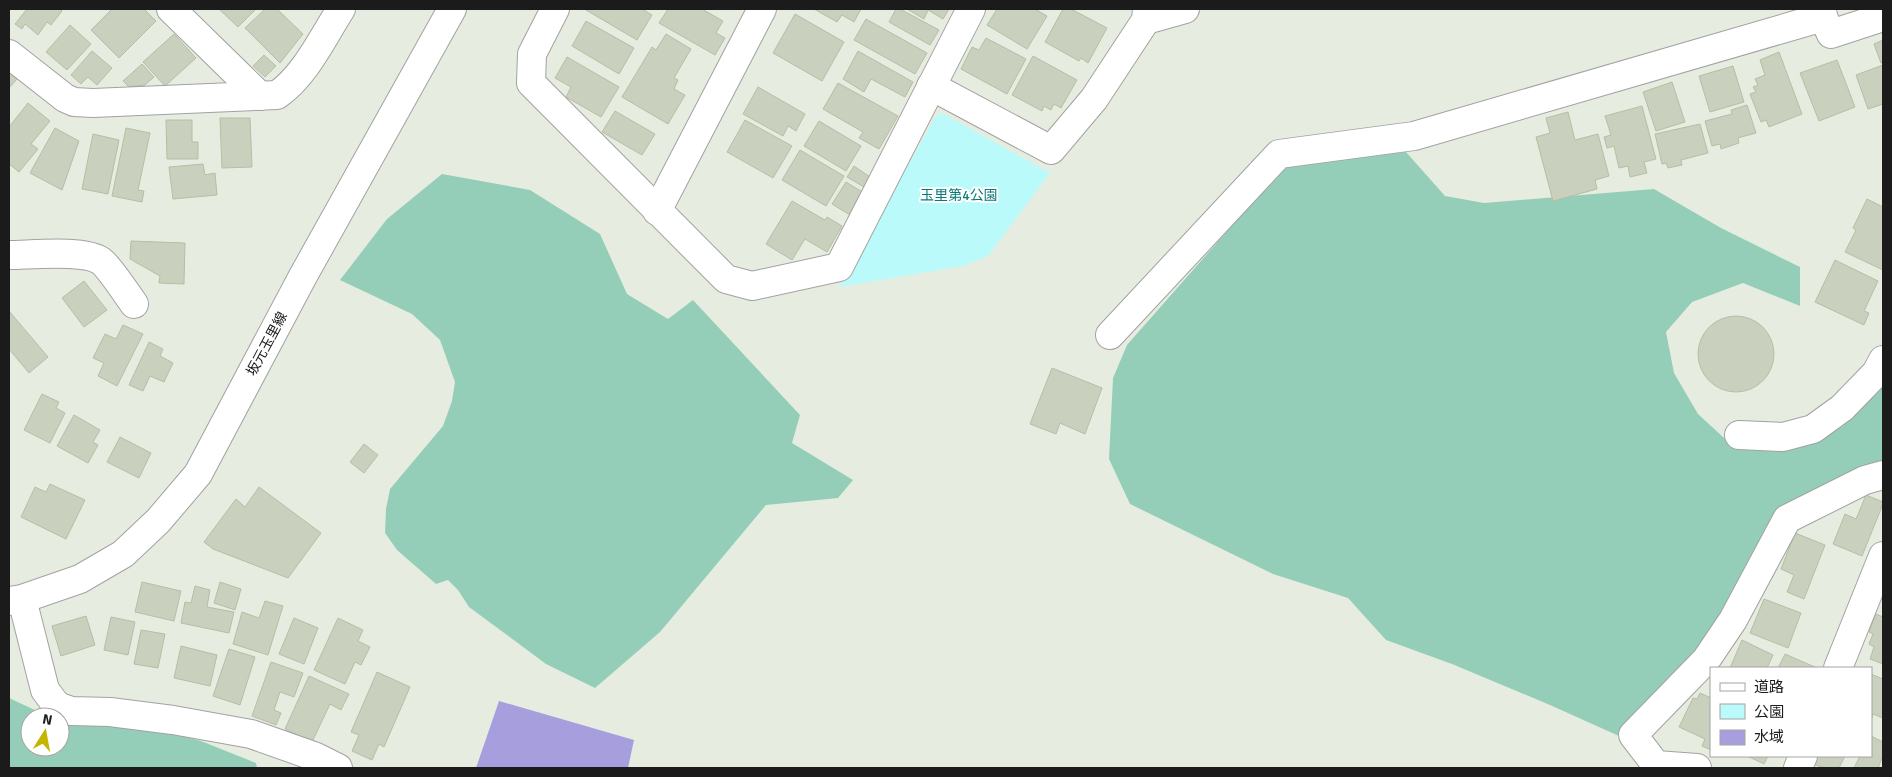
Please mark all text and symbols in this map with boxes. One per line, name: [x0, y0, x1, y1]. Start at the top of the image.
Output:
park label: 玉里第4公園: [920, 187, 998, 204]
street label: 坂元玉里線: [243, 309, 291, 379]
legend: [1710, 667, 1872, 757]
text: 道路: [1754, 678, 1784, 696]
text: 公園: [1754, 703, 1784, 721]
north arrow: [20, 707, 70, 757]
text: N: [41, 710, 54, 729]
text: 水域: [1754, 728, 1784, 746]

